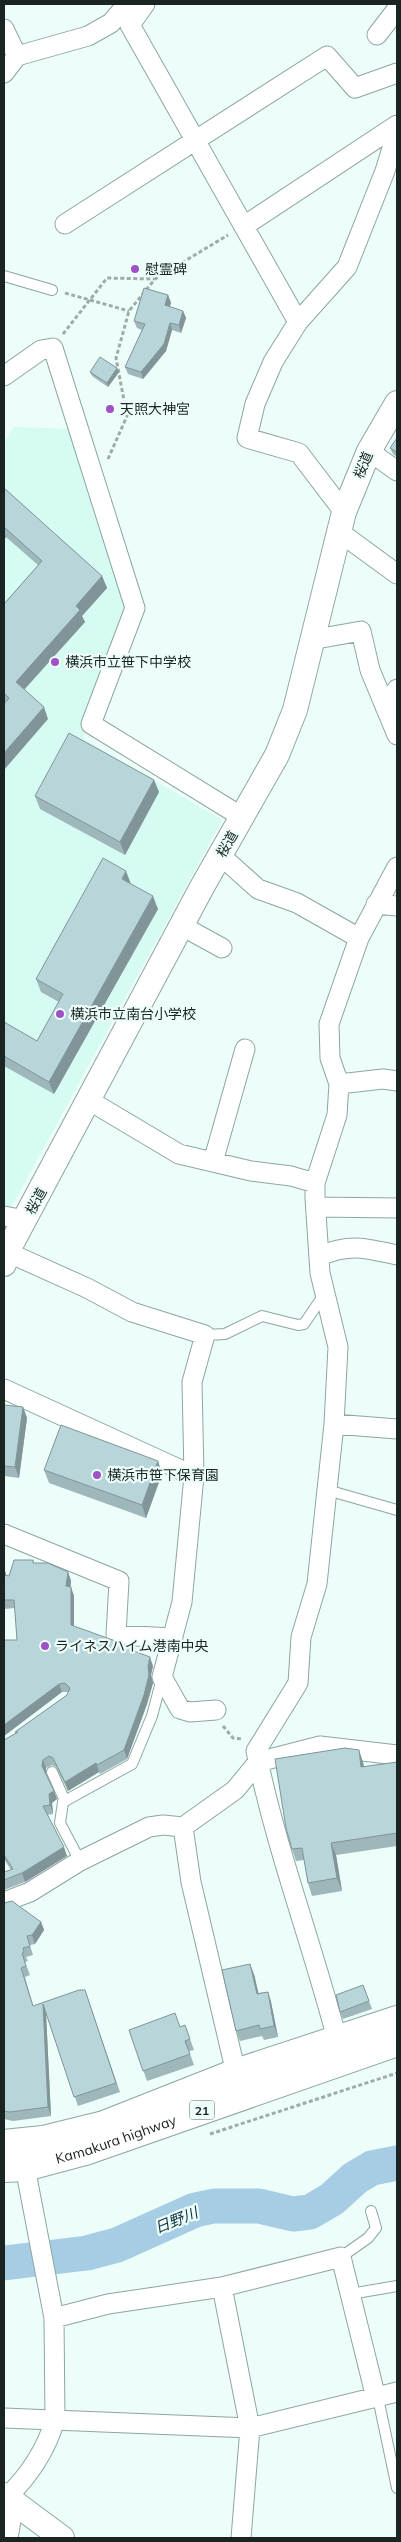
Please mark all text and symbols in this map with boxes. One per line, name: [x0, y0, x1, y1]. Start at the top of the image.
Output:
place label: 慰霊碑: [145, 260, 187, 278]
marker: 慰霊碑: [129, 263, 141, 275]
place label: 天照大神宮: [120, 400, 190, 418]
marker: 天照大神宮: [104, 403, 116, 415]
street label: 桜道: [349, 449, 377, 481]
place label: 横浜市立笹下中学校: [65, 653, 191, 671]
marker: 横浜市立笹下中学校: [49, 656, 61, 668]
street label: 桜道: [212, 827, 242, 861]
place label: 横浜市立南台小学校: [70, 1005, 196, 1023]
marker: 横浜市立南台小学校: [54, 1008, 66, 1020]
street label: 桜道: [21, 1184, 51, 1218]
place label: 横浜市笹下保育園: [107, 1466, 219, 1484]
marker: 横浜市笹下保育園: [91, 1469, 103, 1481]
place label: ライネスハイム港南中央: [55, 1637, 208, 1655]
marker: ライネスハイム港南中央: [39, 1640, 51, 1652]
road number: 21: [190, 2100, 214, 2120]
street label: Kamakura highway: [53, 2111, 179, 2168]
water label: 日野川: [152, 2202, 202, 2237]

